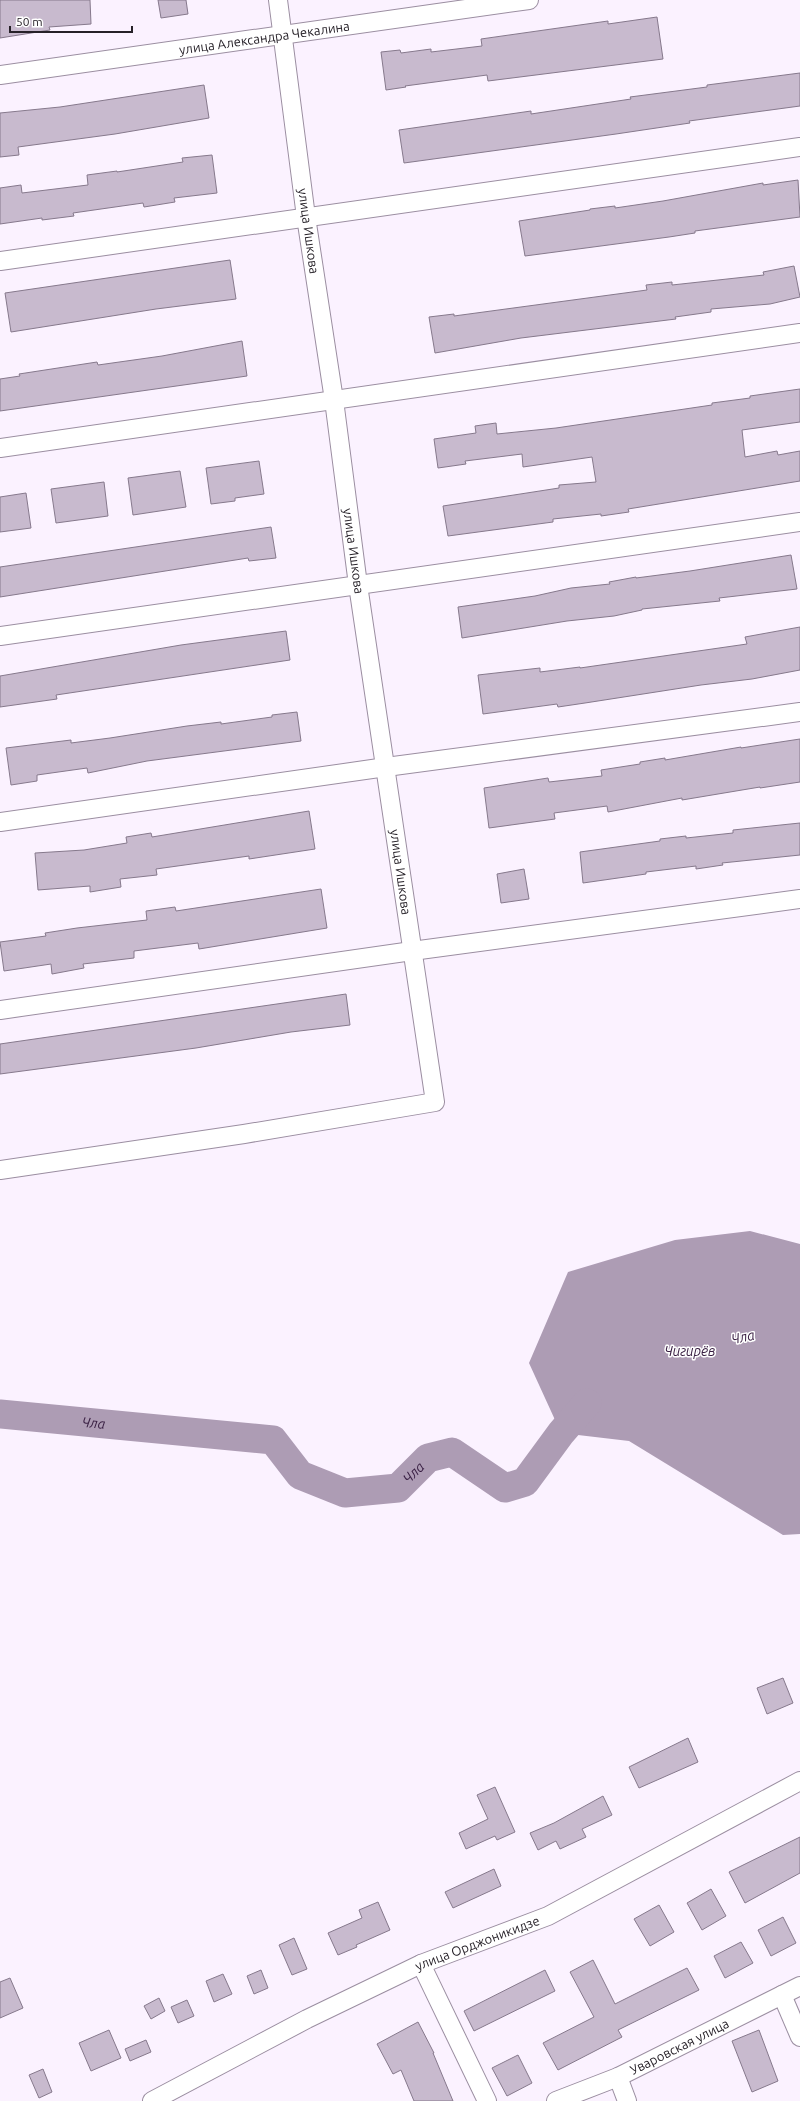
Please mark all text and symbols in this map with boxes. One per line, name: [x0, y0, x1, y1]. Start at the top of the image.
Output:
scale bar: [10, 8, 132, 34]
text: 50 m: [16, 15, 43, 28]
street label: улица Александра Чекалина: [178, 19, 351, 57]
street label: улица Ишкова: [296, 187, 322, 275]
street label: улица Ишкова: [341, 507, 367, 595]
street label: улица Ишкова: [388, 828, 414, 916]
water label: Чла: [730, 1327, 757, 1347]
water label: Чигирёв: [665, 1343, 715, 1359]
water label: Чла: [81, 1414, 106, 1432]
water label: Чла: [400, 1458, 428, 1486]
street label: улица Орджоникидзе: [413, 1913, 541, 1973]
street label: Уваровская улица: [628, 2016, 731, 2077]

